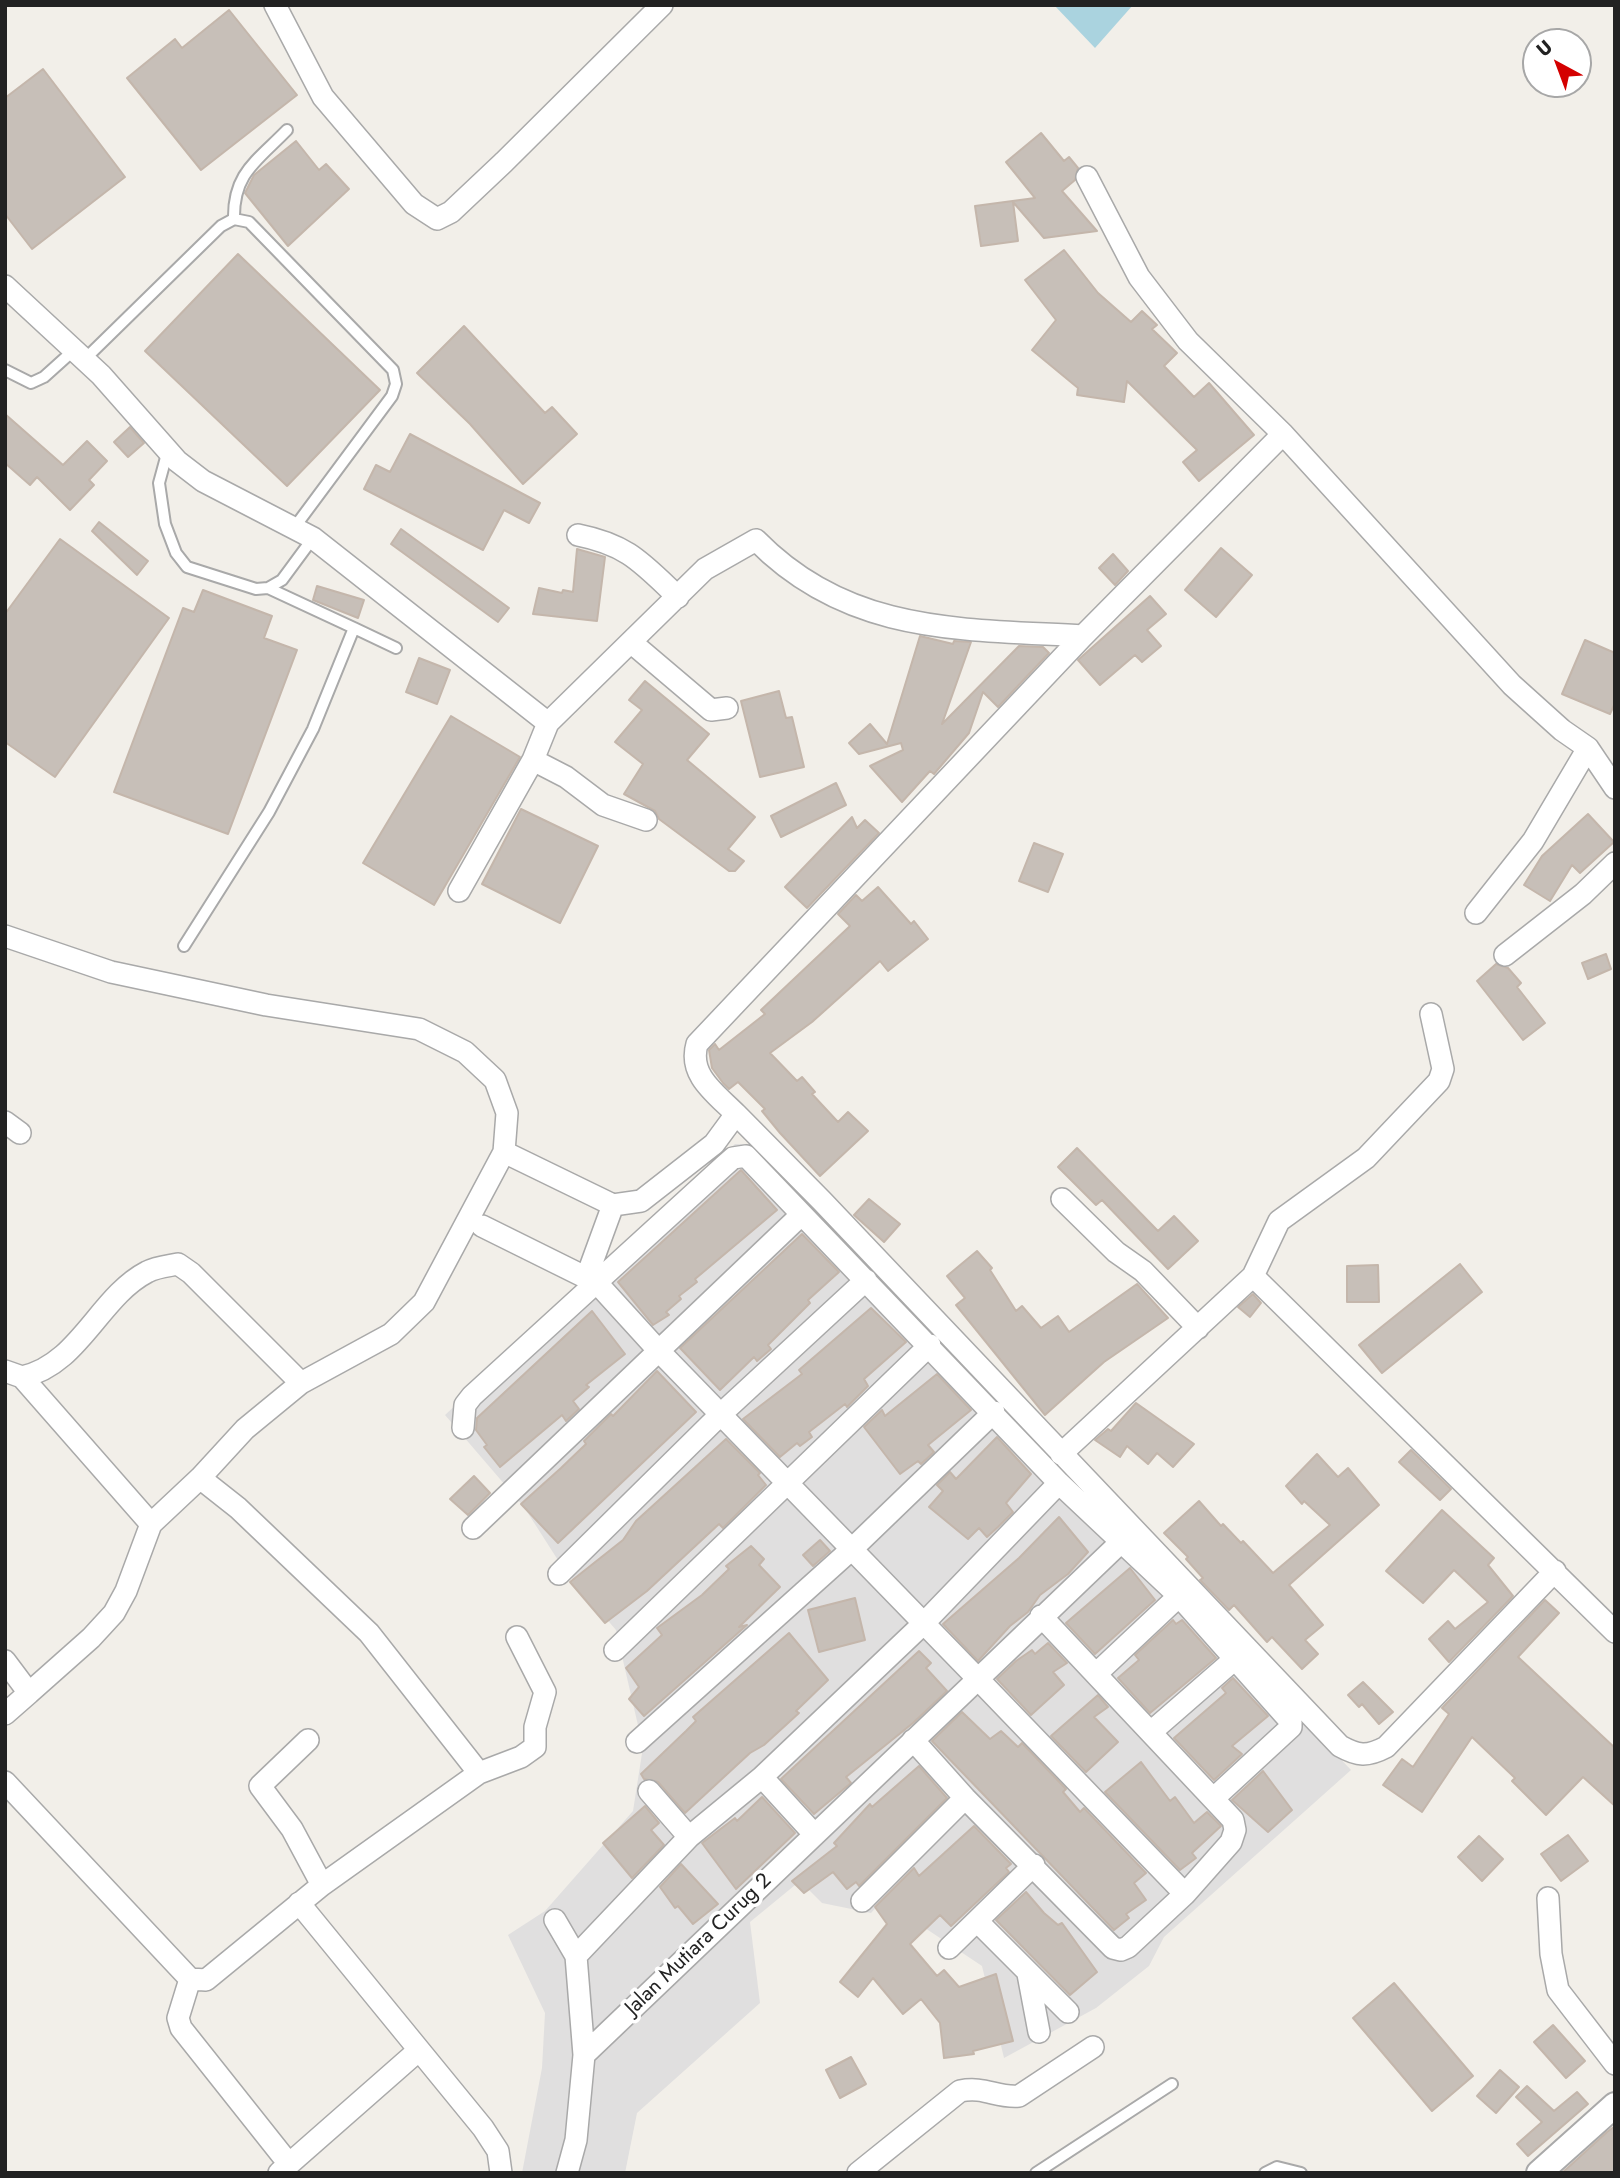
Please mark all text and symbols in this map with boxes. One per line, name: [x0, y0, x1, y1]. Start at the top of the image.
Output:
north arrow: [1522, 28, 1592, 98]
text: U: [1530, 34, 1558, 63]
street label: Jalan Mutiara Curug 2: [621, 1869, 777, 2021]

